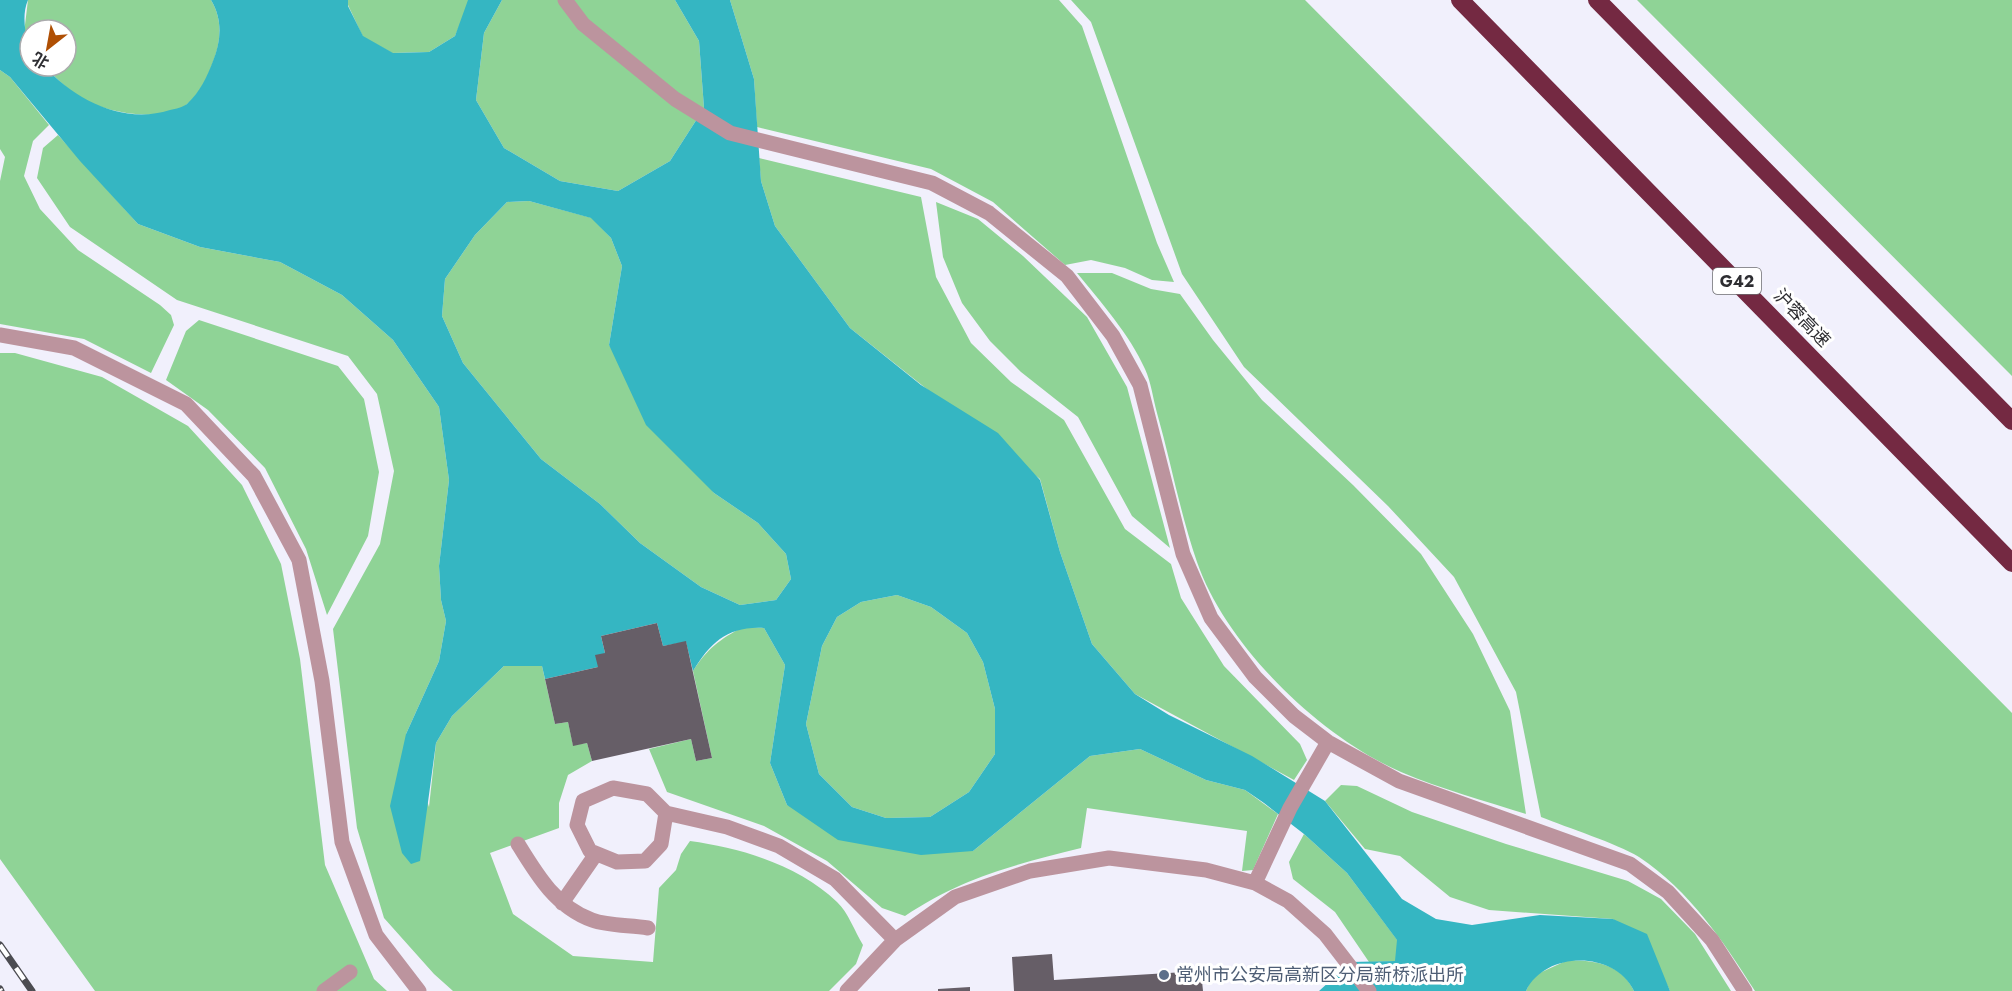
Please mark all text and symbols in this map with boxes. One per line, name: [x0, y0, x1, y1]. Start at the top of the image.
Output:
north arrow: [18, 18, 78, 78]
text: 北: [28, 46, 53, 74]
road number: G42: [1713, 268, 1761, 294]
street label: 沪蓉高速: [1768, 283, 1836, 353]
place label: 常州市公安局高新区分局新桥派出所: [1176, 962, 1464, 988]
marker: 常州市公安局高新区分局新桥派出所: [1157, 968, 1171, 982]

